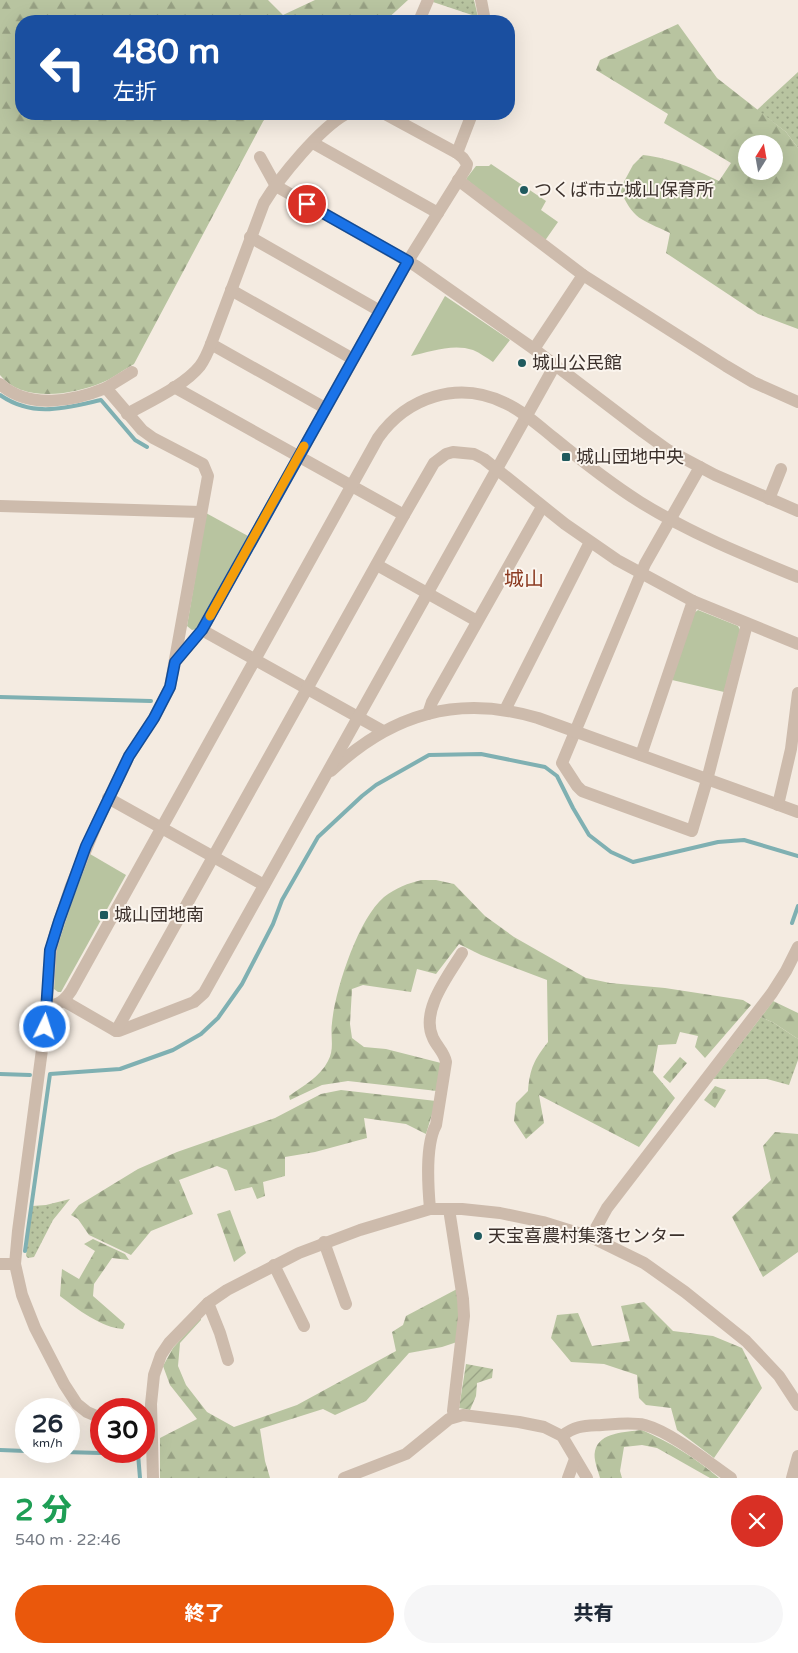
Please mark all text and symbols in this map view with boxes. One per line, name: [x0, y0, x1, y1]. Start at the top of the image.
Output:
text: 480 m: [113, 31, 220, 73]
icon: left: [30, 35, 95, 100]
text: 左折: [113, 79, 157, 105]
north arrow: [738, 135, 782, 180]
map controls: [738, 135, 783, 180]
place label: つくば市立城山保育所: [534, 179, 714, 201]
pin: [286, 183, 328, 225]
marker: つくば市立城山保育所: [518, 184, 530, 196]
icon: arrive: [293, 190, 321, 218]
place label: 城山公民館: [532, 352, 622, 374]
marker: 城山公民館: [516, 357, 528, 369]
place label: 城山団地中央: [576, 446, 684, 468]
marker: 城山団地中央: [560, 451, 572, 463]
district label: 城山: [504, 568, 544, 592]
place label: 城山団地南: [114, 904, 204, 926]
marker: 城山団地南: [98, 909, 110, 921]
position arrow: [18, 1000, 70, 1052]
place label: 天宝喜農村集落センター: [488, 1225, 686, 1247]
marker: 天宝喜農村集落センター: [472, 1230, 484, 1242]
speed limit sign: 30: [90, 1398, 155, 1463]
text: 26: [32, 1409, 63, 1439]
text: km/h: [32, 1436, 63, 1450]
text: 2 分: [15, 1492, 72, 1529]
button: close: [731, 1495, 783, 1547]
text: 540 m · 22:46: [15, 1530, 121, 1550]
button: 終了: [15, 1585, 394, 1643]
button: 共有: [404, 1585, 783, 1643]

